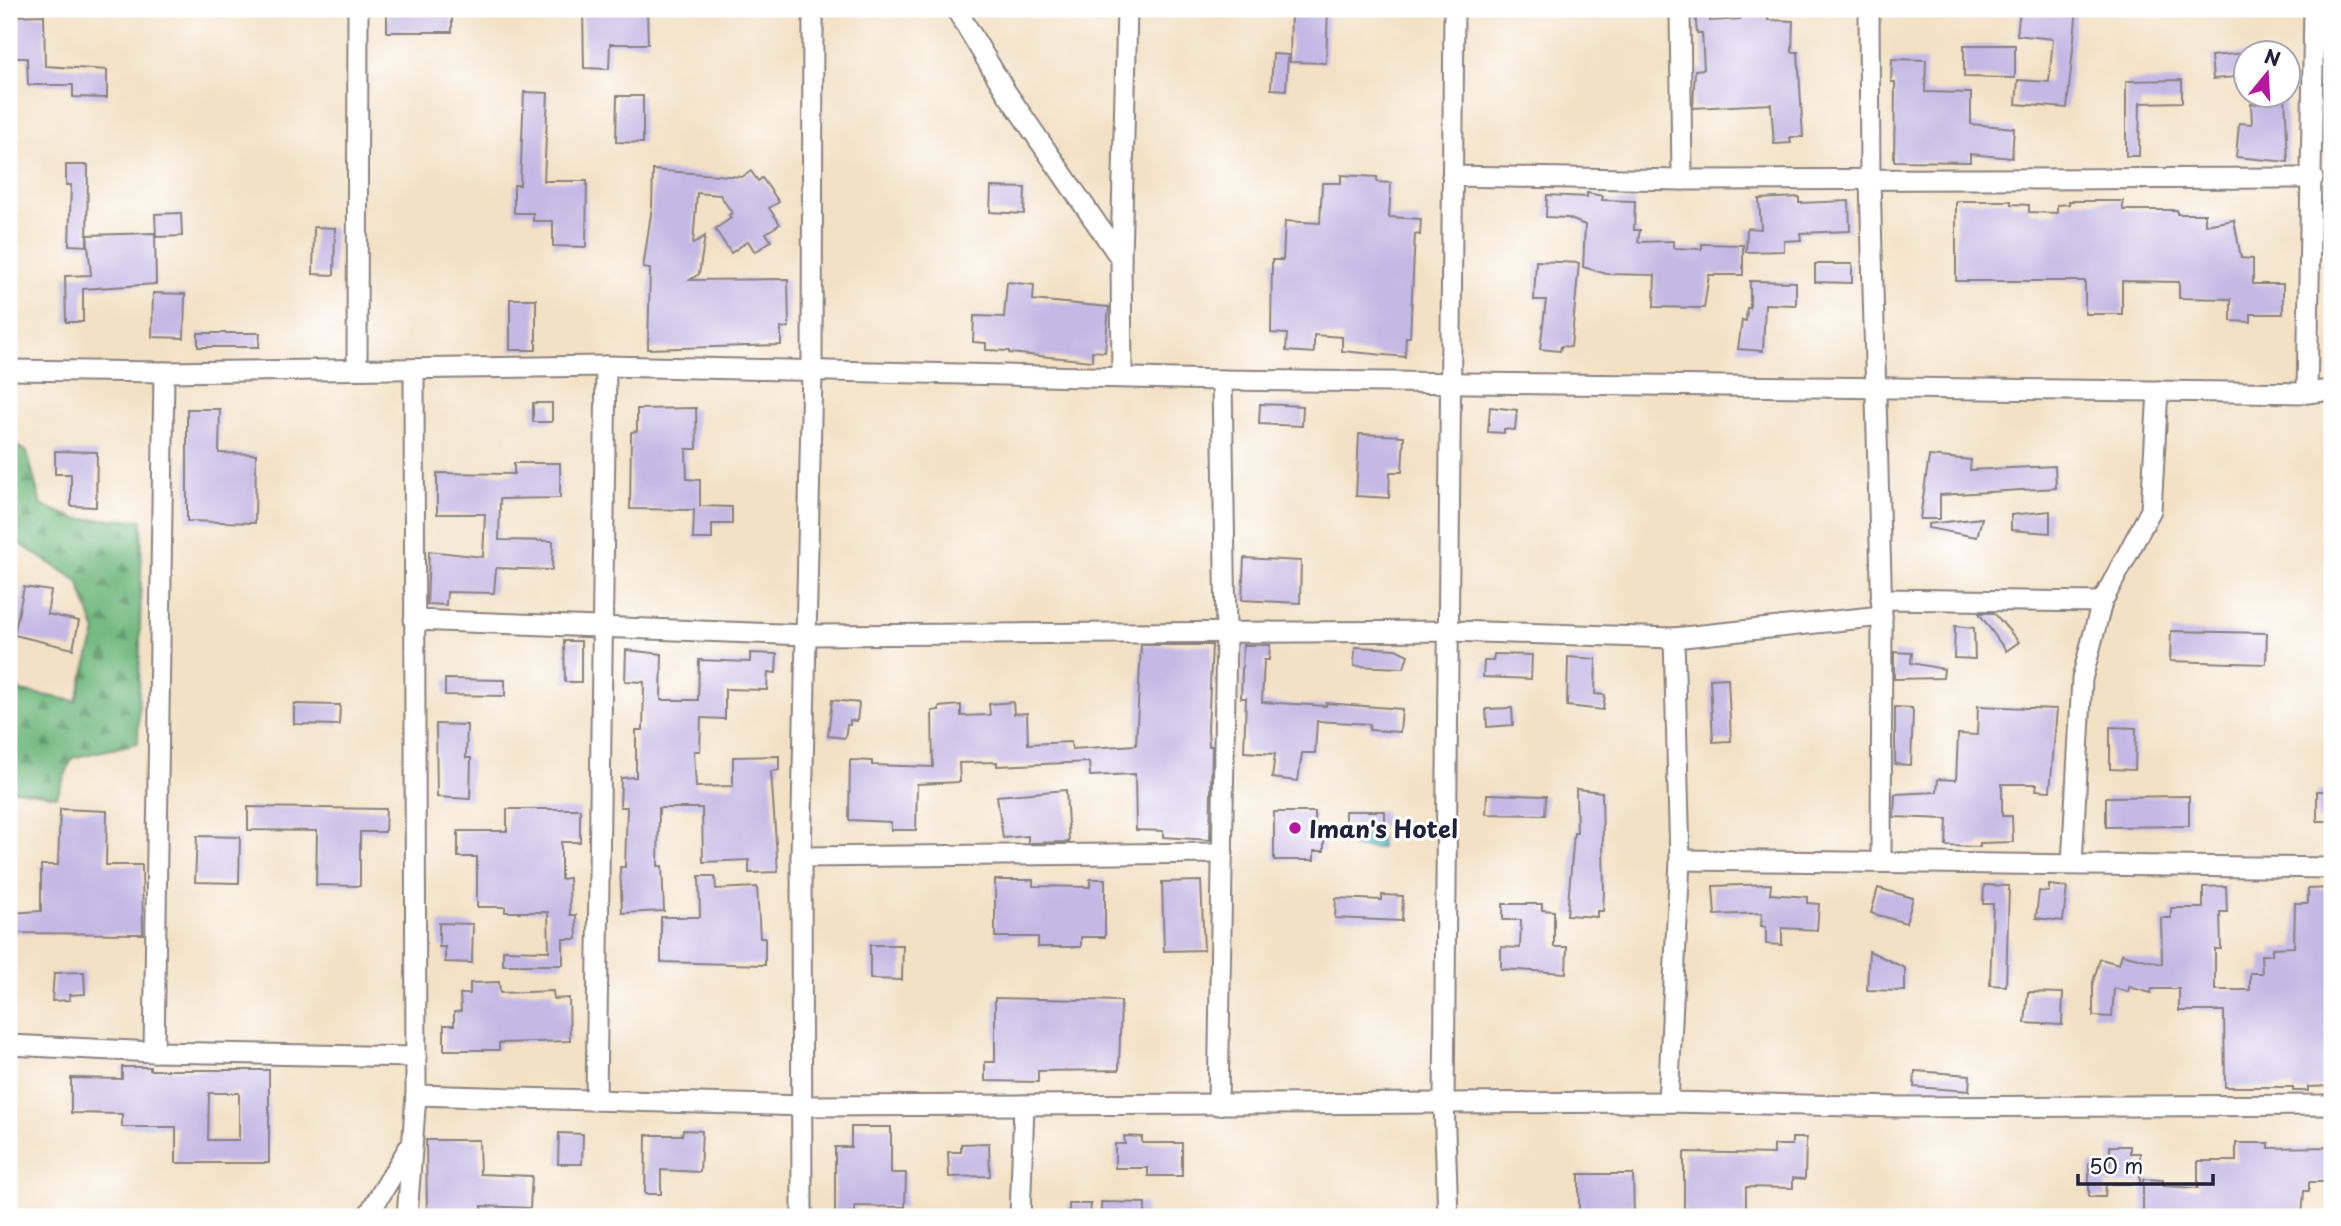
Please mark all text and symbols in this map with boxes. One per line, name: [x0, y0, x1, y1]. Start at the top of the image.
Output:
north arrow: [2232, 38, 2302, 108]
text: N: [2261, 41, 2284, 73]
place label: Iman's Hotel: [1309, 810, 1458, 846]
marker: Iman's Hotel: [1287, 820, 1303, 836]
scale bar: [2078, 1142, 2213, 1186]
text: 50 m: [2089, 1149, 2143, 1181]

